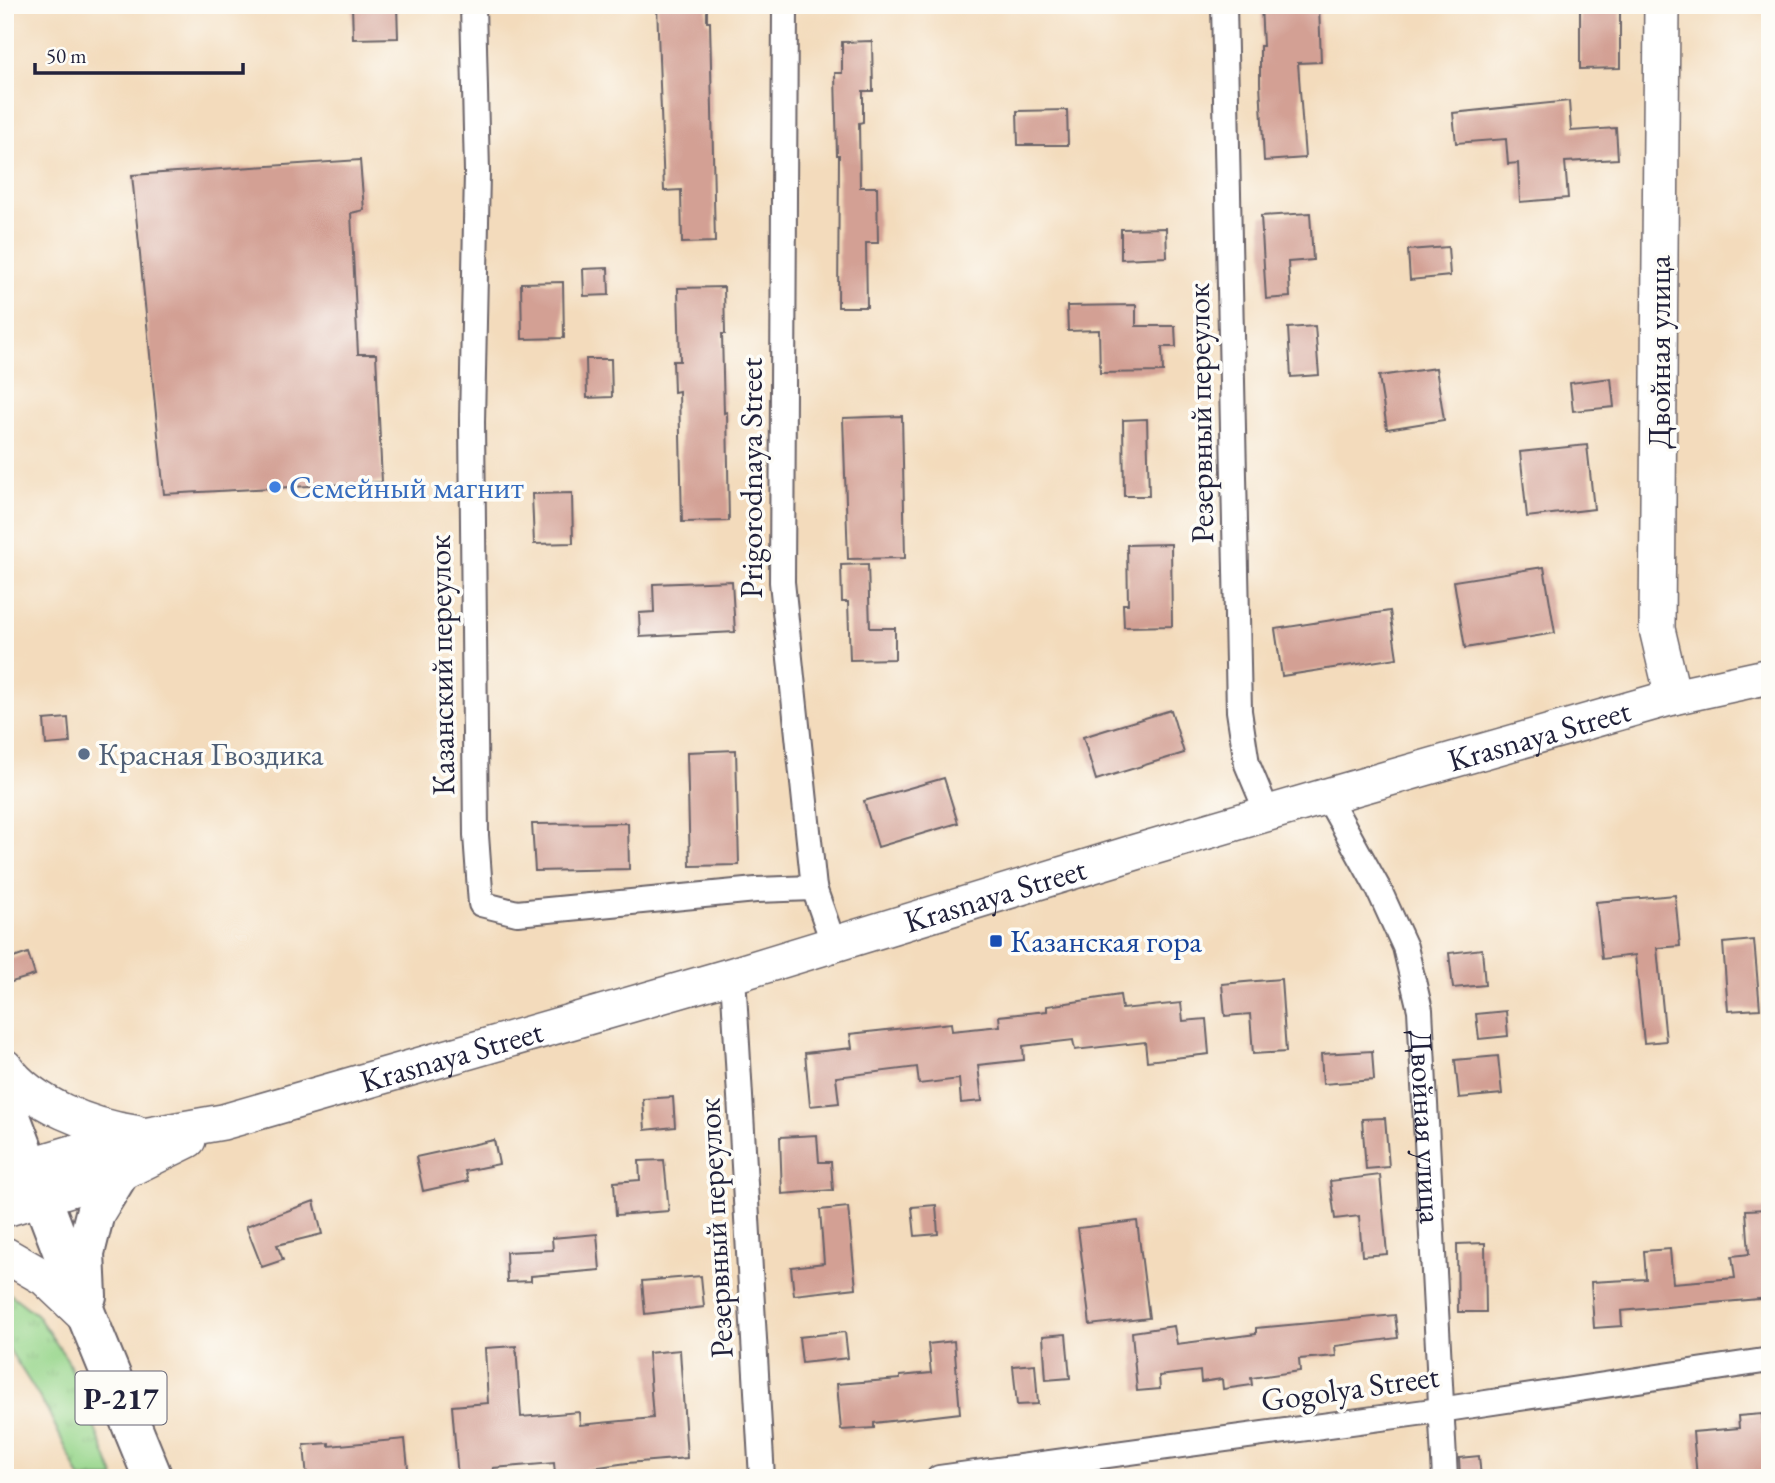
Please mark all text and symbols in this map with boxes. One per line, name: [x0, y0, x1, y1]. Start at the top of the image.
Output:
scale bar: [35, 32, 243, 76]
text: 50 m: [46, 42, 87, 69]
street label: Двойная улица: [1638, 255, 1680, 449]
street label: Резервный переулок: [1177, 282, 1223, 544]
street label: Prigorodnaya Street: [730, 357, 772, 599]
place label: Семейный магнит: [289, 466, 524, 508]
marker: Семейный магнит: [267, 479, 283, 495]
street label: Казанский переулок: [418, 534, 464, 796]
street label: Krasnaya Street: [1443, 689, 1635, 781]
place label: Красная Гвоздика: [98, 733, 324, 775]
marker: Красная Гвоздика: [76, 746, 92, 762]
street label: Krasnaya Street: [899, 847, 1091, 943]
place label: Казанская гора: [1010, 920, 1202, 962]
marker: Казанская гора: [988, 933, 1004, 949]
street label: Krasnaya Street: [355, 1010, 548, 1102]
street label: Двойная улица: [1400, 1029, 1452, 1225]
street label: Резервный переулок: [687, 1097, 743, 1359]
street label: Gogolya Street: [1258, 1355, 1442, 1421]
road number: Р-217: [76, 1372, 166, 1424]

